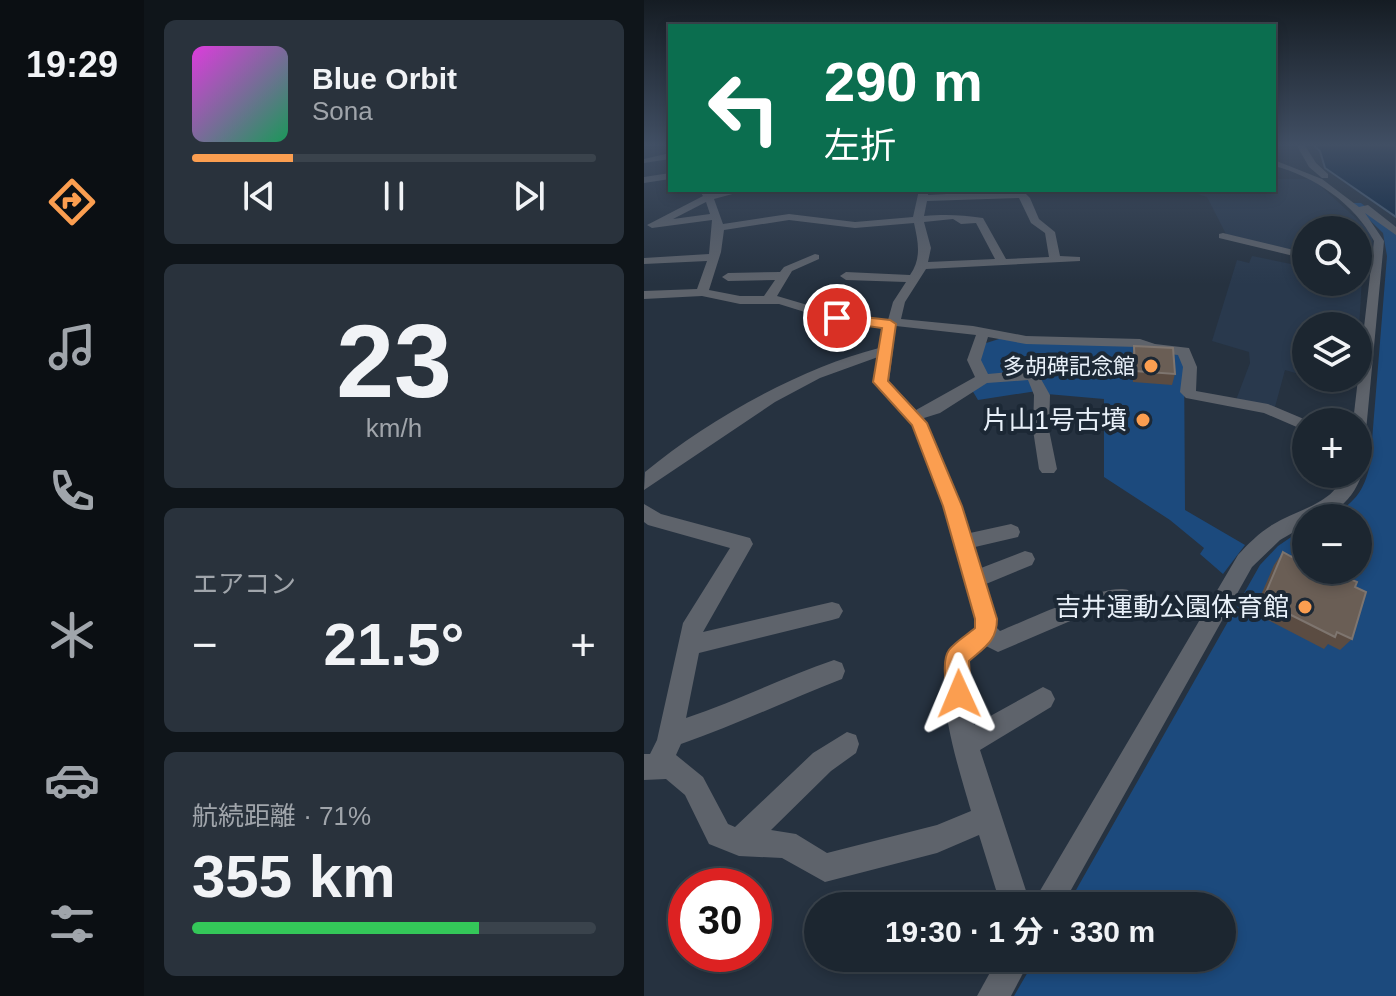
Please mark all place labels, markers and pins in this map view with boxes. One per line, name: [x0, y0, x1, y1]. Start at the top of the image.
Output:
pin: [803, 284, 871, 352]
place label: 多胡碑記念館: [1003, 354, 1135, 379]
marker: 多胡碑記念館: [1142, 357, 1160, 375]
place label: 片山1号古墳: [983, 405, 1127, 435]
marker: 片山1号古墳: [1134, 411, 1152, 429]
place label: 吉井運動公園体育館: [1055, 592, 1289, 622]
marker: 吉井運動公園体育館: [1296, 598, 1314, 616]

